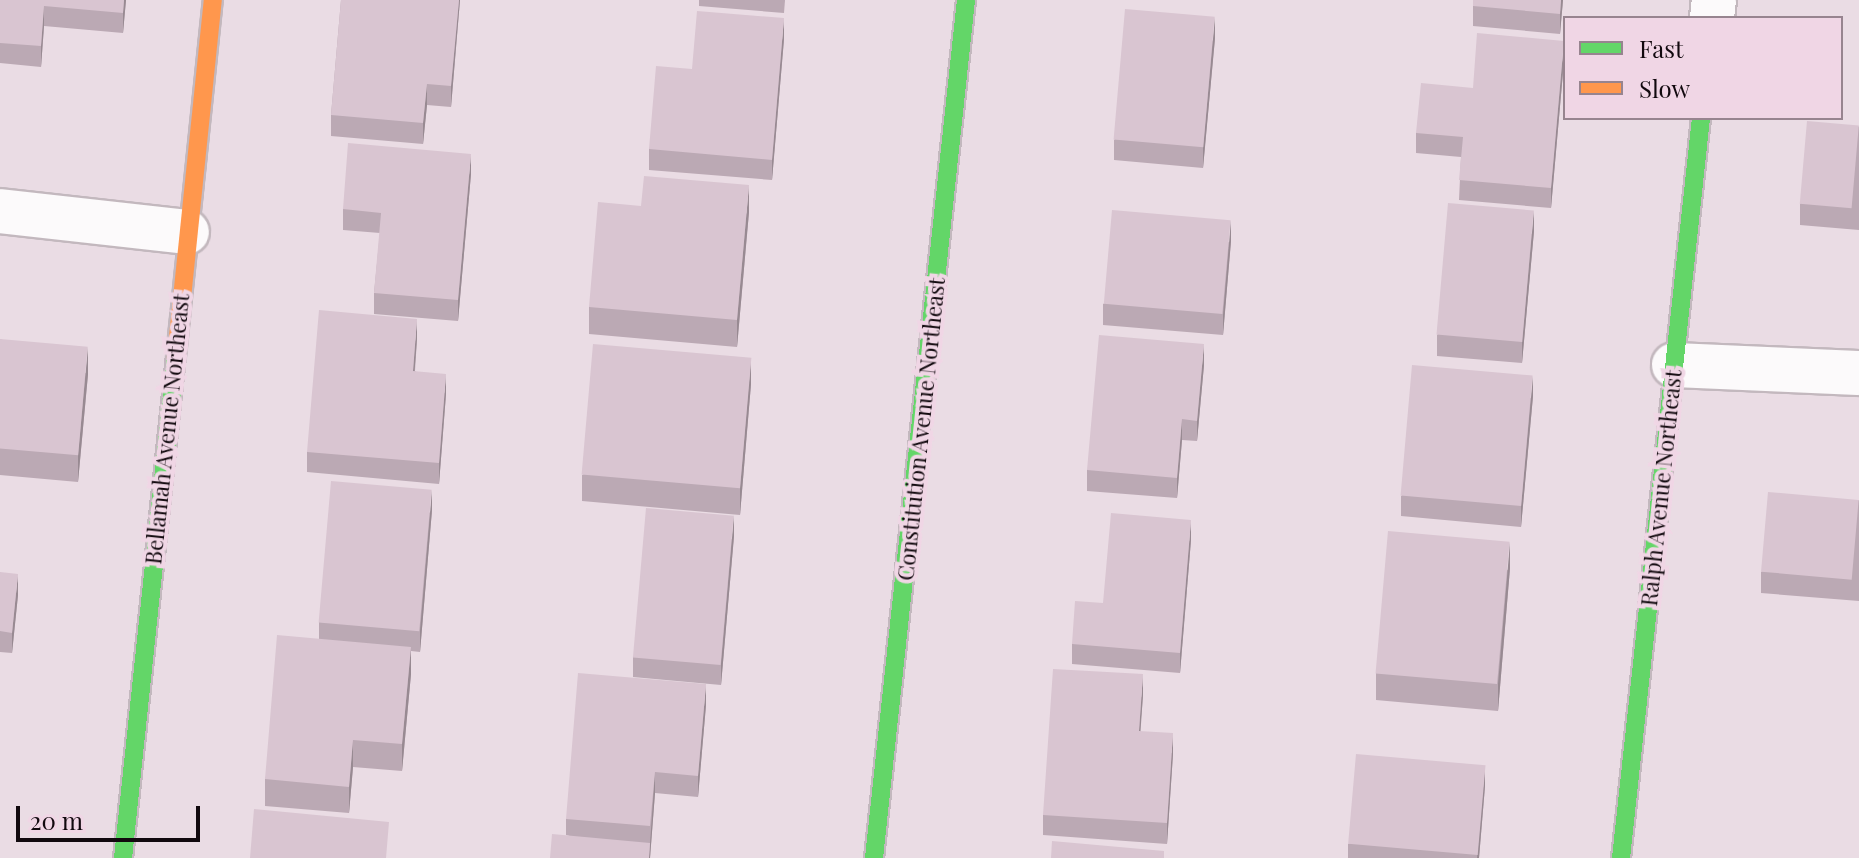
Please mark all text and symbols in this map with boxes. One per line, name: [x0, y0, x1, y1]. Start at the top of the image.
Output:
legend: [1563, 16, 1843, 120]
text: Fast: [1639, 32, 1684, 64]
text: Slow: [1639, 72, 1690, 104]
street label: Constitution Avenue Northeast: [892, 276, 950, 582]
street label: Bellamah Avenue Northeast: [140, 292, 194, 566]
street label: Ralph Avenue Northeast: [1635, 368, 1687, 608]
scale bar: [20, 790, 204, 840]
text: 20 m: [30, 804, 83, 836]

